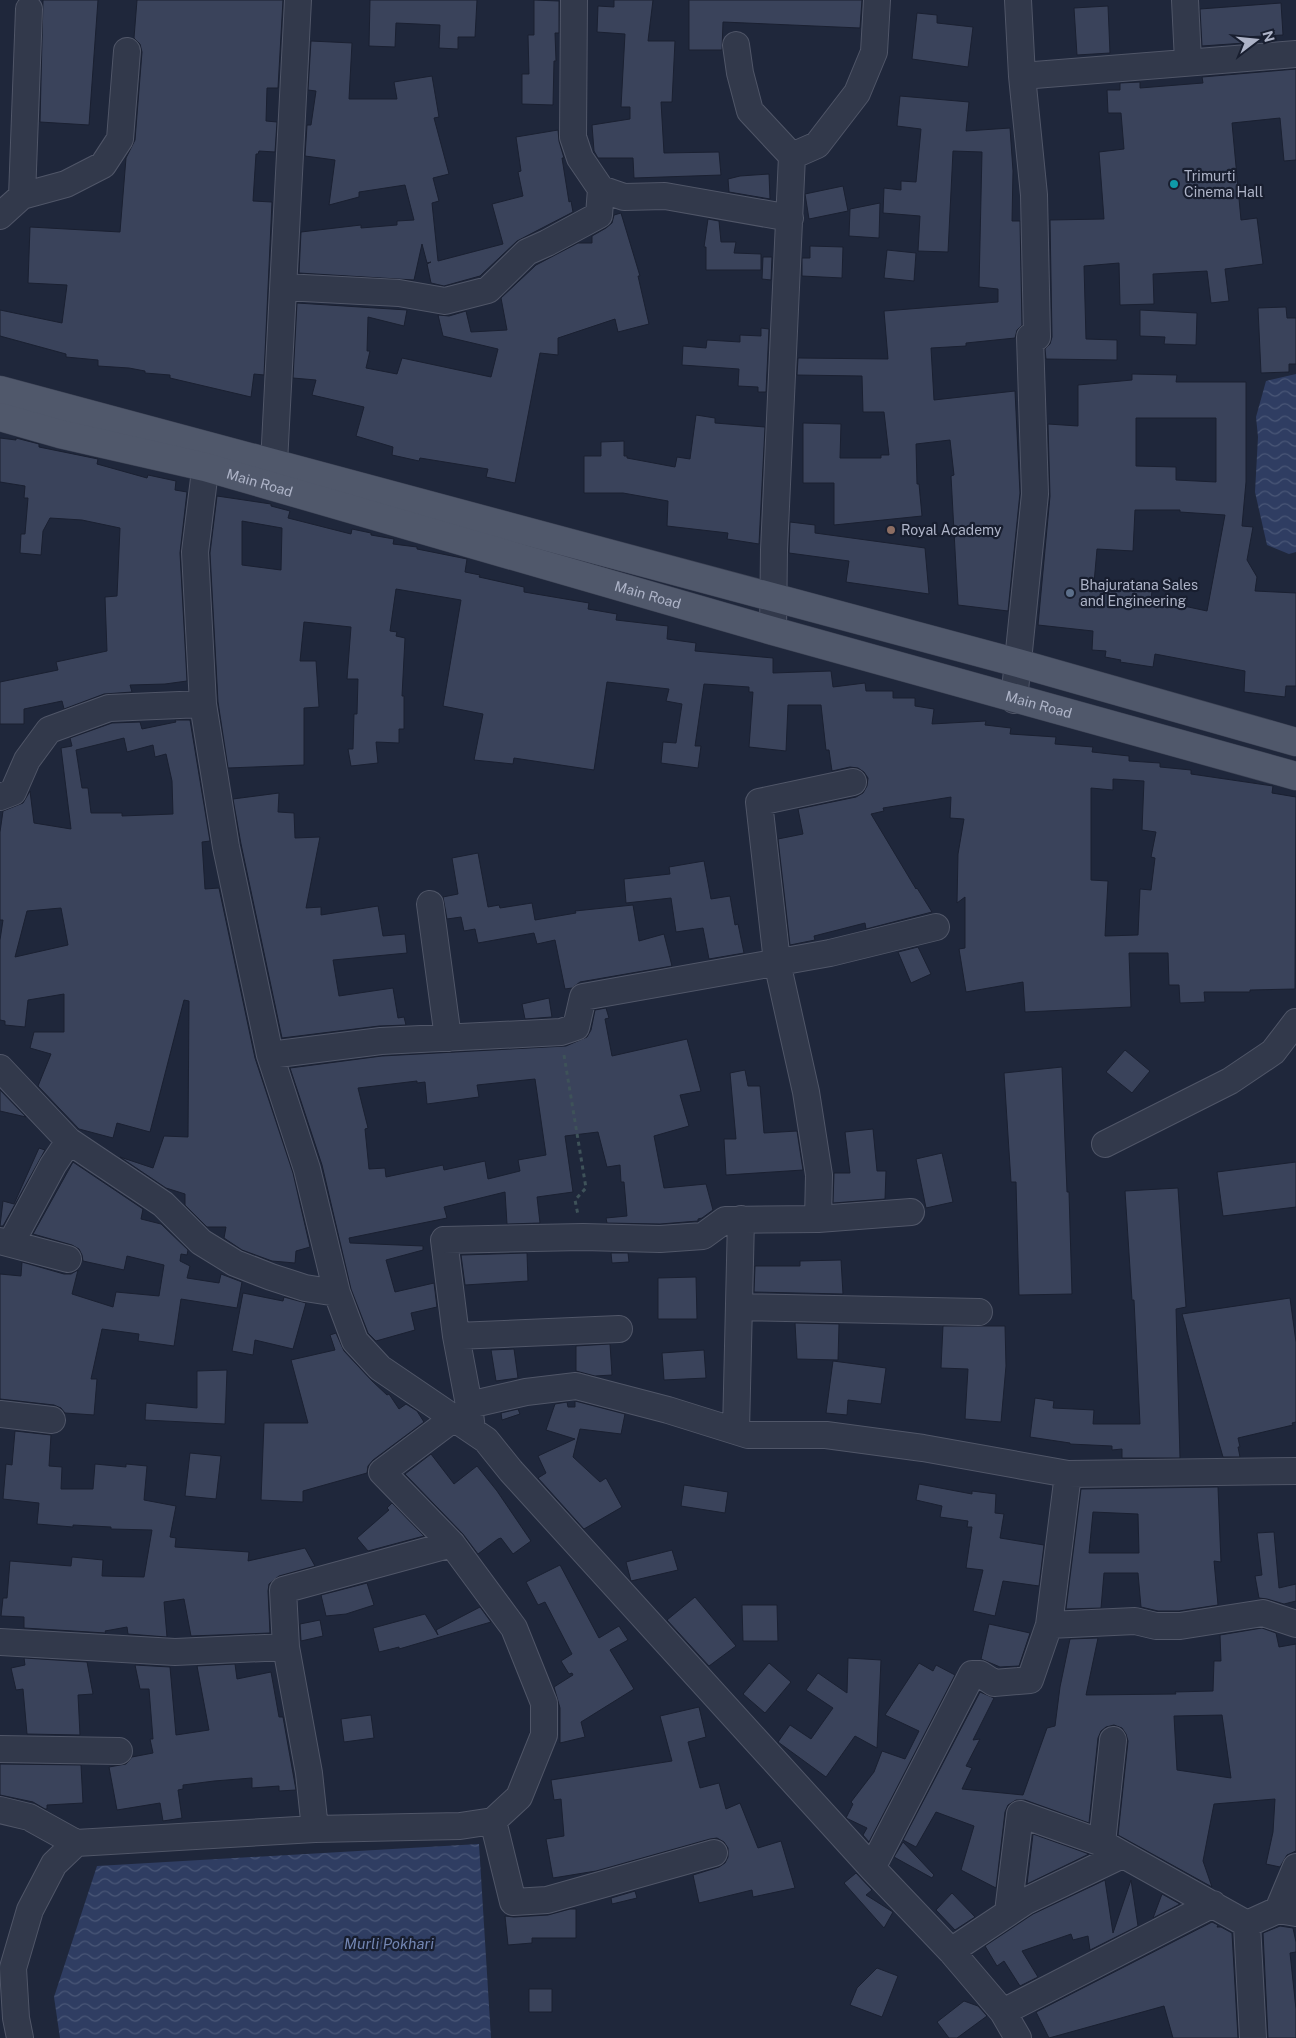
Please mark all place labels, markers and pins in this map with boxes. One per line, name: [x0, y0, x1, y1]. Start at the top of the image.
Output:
place label: Trimurti Cinema Hall: [1184, 168, 1263, 200]
marker: Trimurti Cinema Hall: [1168, 178, 1180, 190]
place label: Royal Academy: [901, 522, 1002, 538]
marker: Royal Academy: [885, 524, 897, 536]
place label: Bhajuratana Sales and Engineering: [1080, 577, 1198, 609]
marker: Bhajuratana Sales and Engineering: [1064, 587, 1076, 599]

